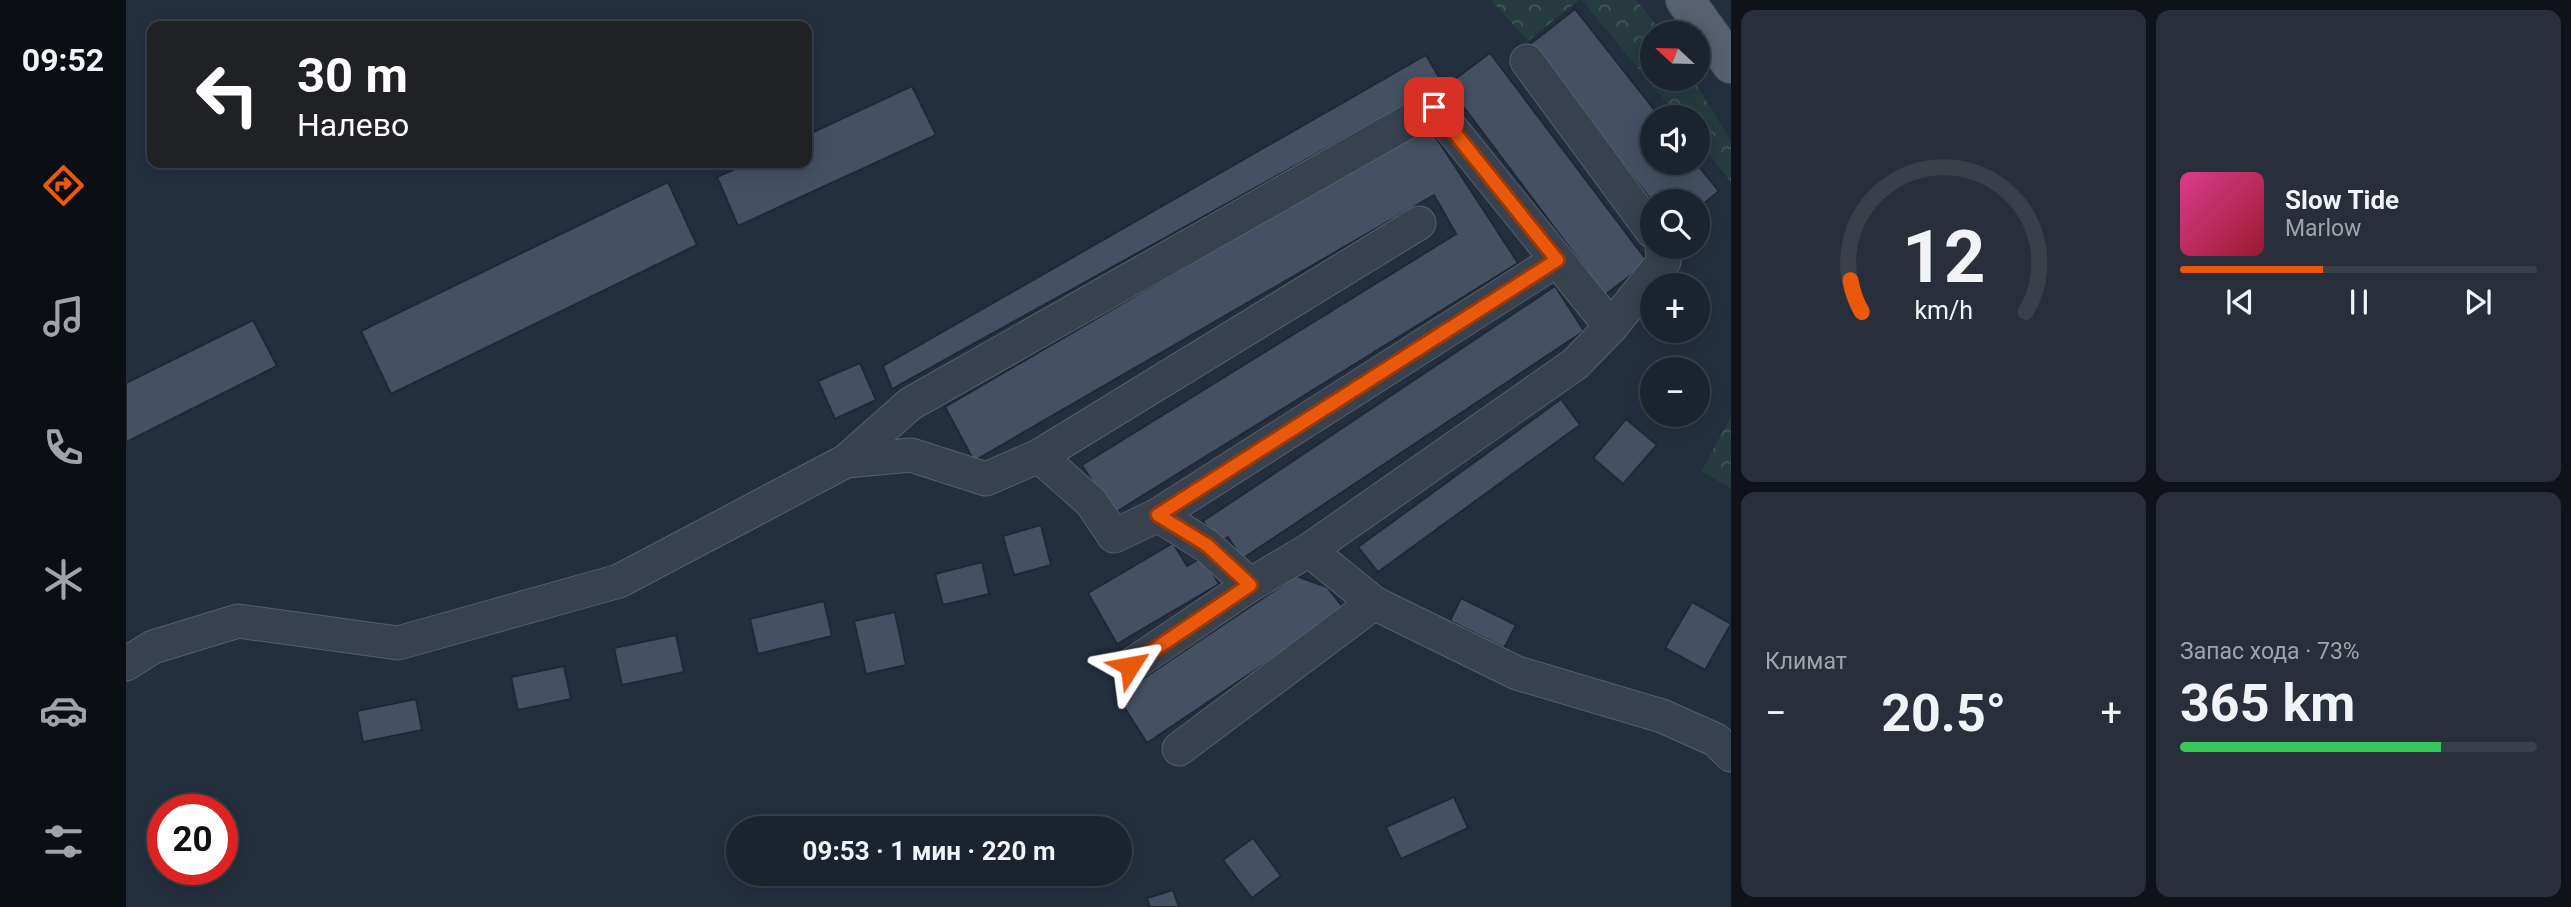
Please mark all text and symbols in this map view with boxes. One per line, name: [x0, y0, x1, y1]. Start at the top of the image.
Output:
north arrow: [1640, 21, 1710, 91]
map controls: [1640, 21, 1710, 427]
text: 09:52: [22, 41, 104, 79]
text: 30 m: [297, 47, 408, 104]
icon: left: [182, 49, 273, 140]
pin: [1404, 77, 1464, 137]
icon: arrive: [1415, 88, 1453, 126]
button: sound: [1640, 105, 1710, 175]
text: Налево: [297, 106, 409, 144]
icon: directions: [39, 161, 88, 210]
text: Slow Tide: [2285, 185, 2399, 215]
button: search: [1640, 189, 1710, 259]
text: 12: [1902, 215, 1985, 301]
text: Marlow: [2285, 215, 2361, 242]
button: +: [1640, 273, 1710, 343]
icon: previous: [2221, 283, 2259, 321]
icon: pause: [2340, 283, 2378, 321]
icon: next: [2459, 283, 2497, 321]
icon: music: [39, 292, 88, 341]
text: km/h: [1914, 296, 1973, 325]
button: −: [1640, 357, 1710, 427]
icon: phone: [39, 423, 88, 472]
icon: climate: [39, 555, 88, 604]
position arrow: [1093, 629, 1167, 703]
text: Запас хода · 73%: [2180, 638, 2360, 665]
text: Климат: [1765, 648, 1847, 675]
text: 365 km: [2180, 673, 2355, 734]
text: 20.5°: [1881, 683, 2006, 744]
icon: car: [39, 686, 88, 735]
text: −: [1765, 691, 1787, 735]
text: +: [2100, 691, 2122, 735]
speed limit sign: 20: [147, 794, 238, 885]
icon: filters: [39, 817, 88, 866]
text: 09:53 · 1 мин · 220 m: [803, 836, 1055, 866]

